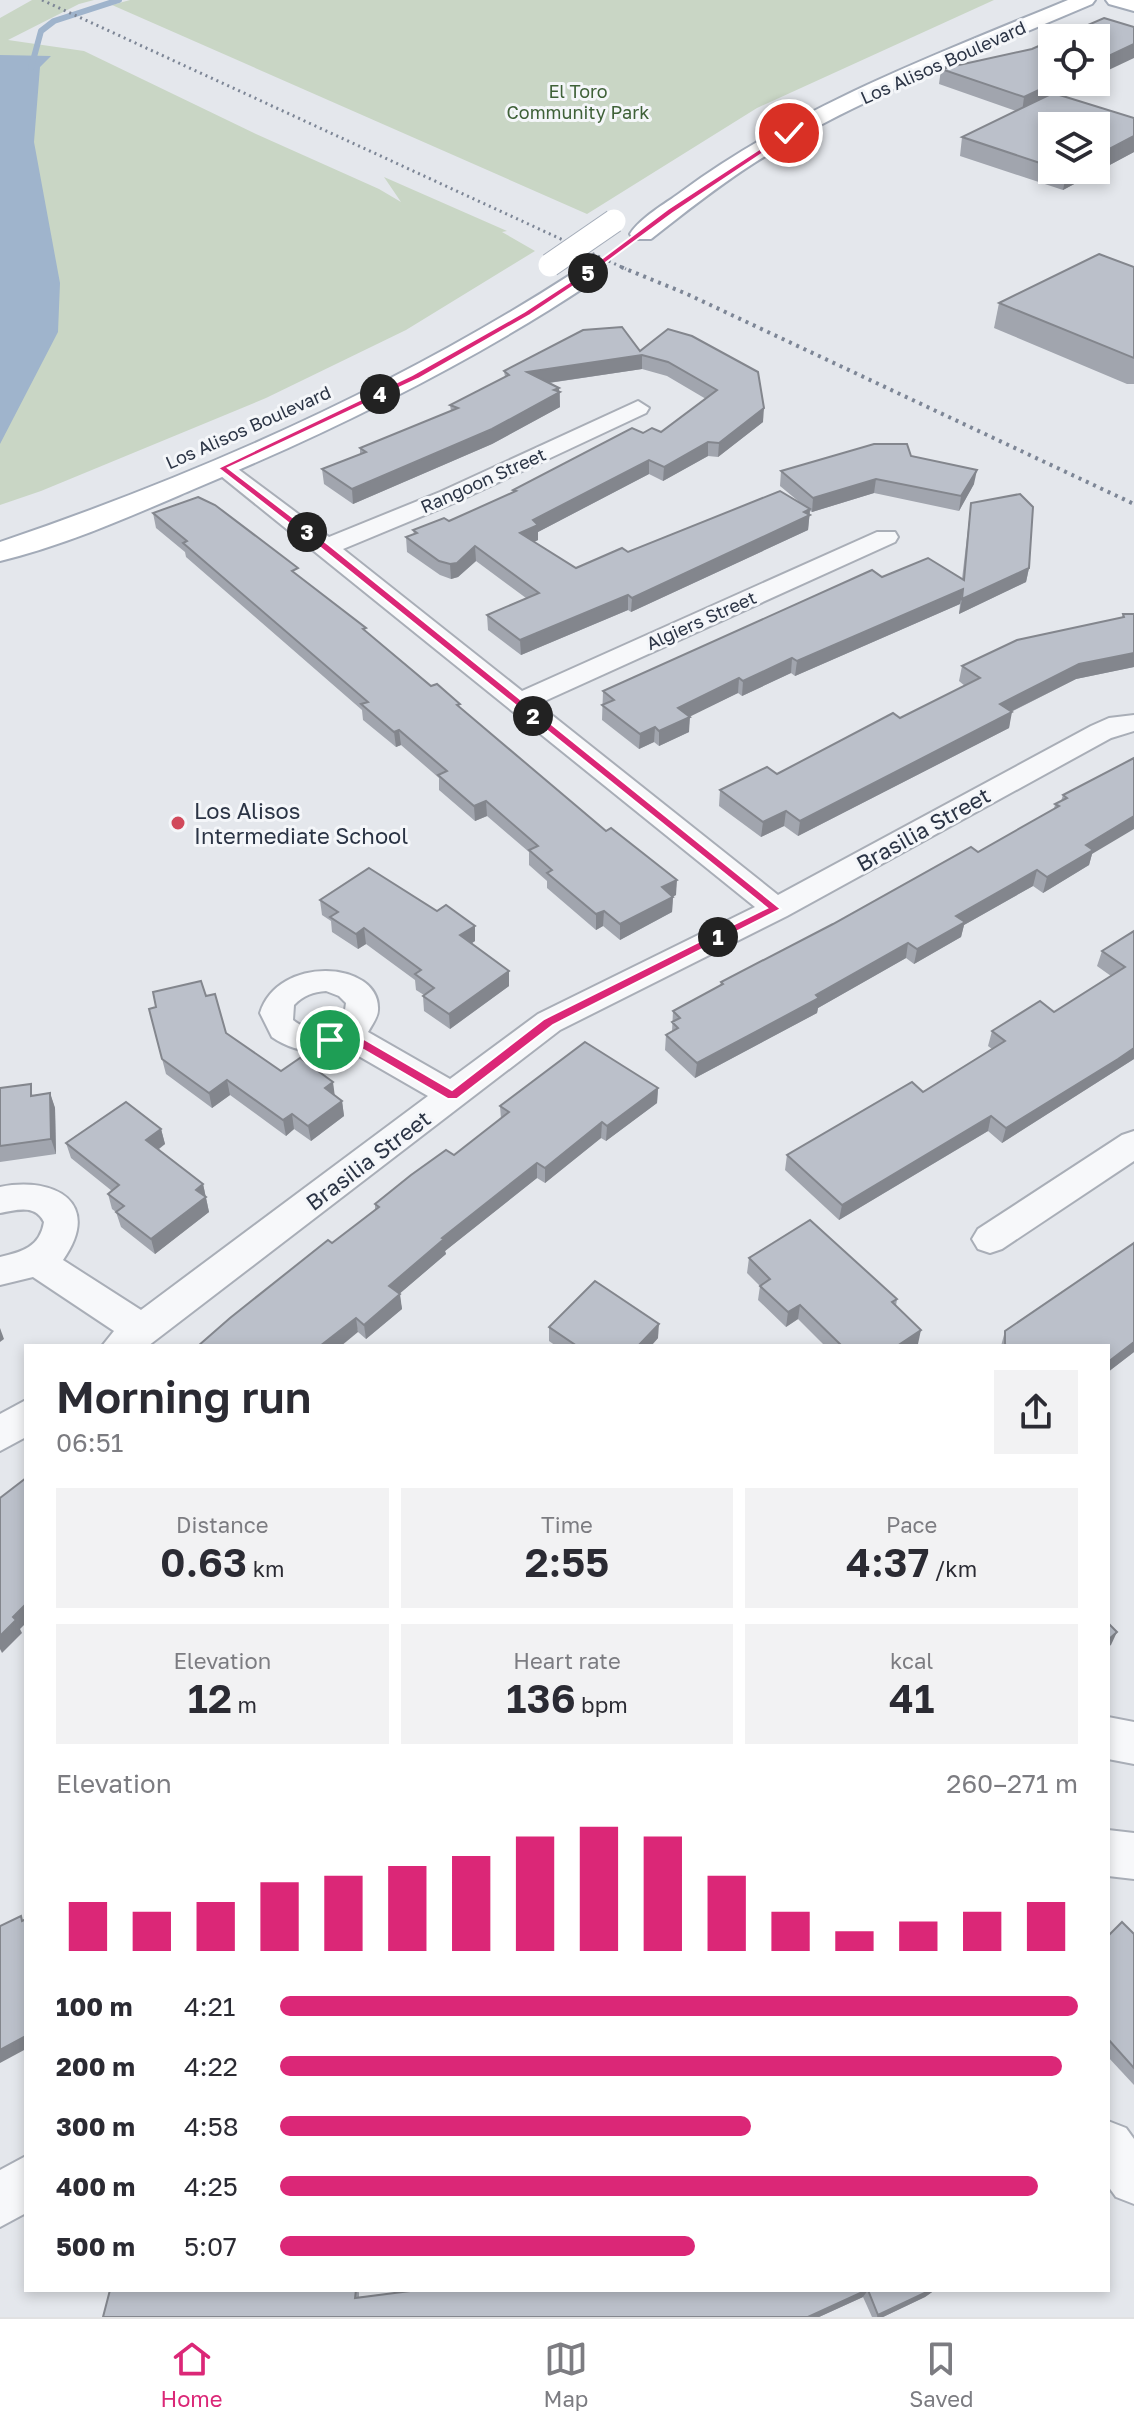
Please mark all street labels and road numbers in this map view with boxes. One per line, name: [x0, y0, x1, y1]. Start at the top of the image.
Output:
street label: Los Alisos Boulevard: [857, 16, 1029, 108]
street label: Los Alisos Boulevard: [162, 381, 334, 473]
street label: Rangoon Street: [417, 443, 549, 517]
street label: Algiers Street: [643, 586, 759, 654]
street label: Brasilia Street: [851, 781, 995, 877]
street label: Brasilia Street: [300, 1104, 436, 1216]

